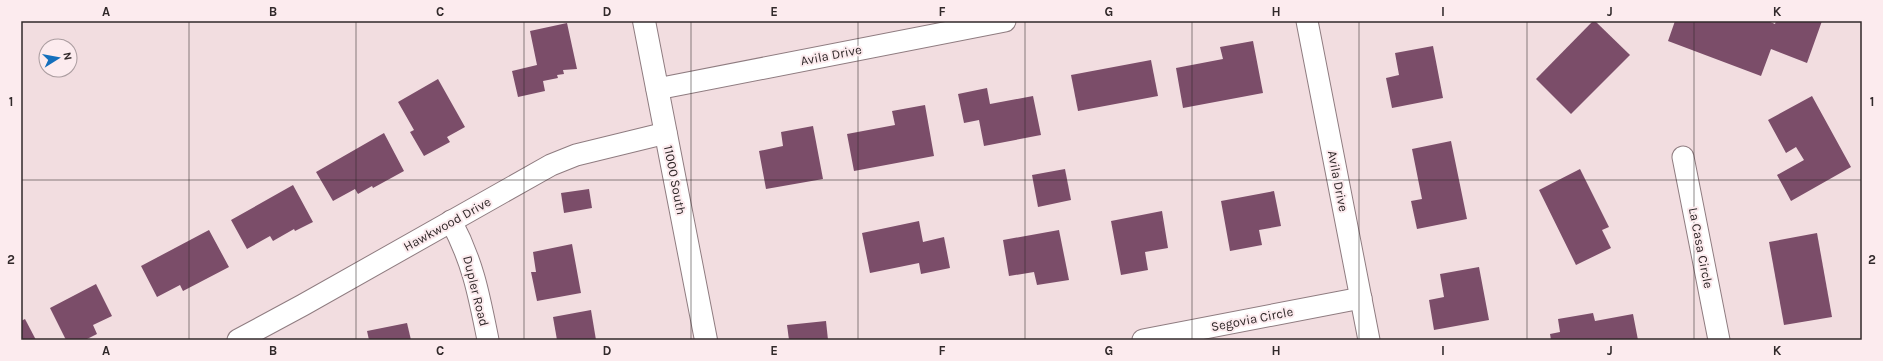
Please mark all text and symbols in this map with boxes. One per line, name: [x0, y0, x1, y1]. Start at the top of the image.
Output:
text: A: [102, 4, 110, 19]
text: B: [269, 4, 277, 19]
text: C: [436, 4, 444, 19]
text: D: [603, 4, 612, 19]
text: E: [770, 4, 778, 19]
text: F: [938, 4, 946, 19]
text: G: [1105, 4, 1113, 19]
text: H: [1271, 4, 1281, 19]
text: I: [1441, 4, 1445, 19]
text: J: [1607, 4, 1613, 19]
text: K: [1773, 4, 1782, 19]
north arrow: [38, 38, 78, 78]
street label: Avila Drive: [799, 42, 863, 68]
text: N: [60, 51, 74, 61]
text: 1: [9, 94, 13, 109]
text: 1: [1870, 94, 1874, 109]
street label: 11000 South: [661, 144, 689, 216]
street label: Avila Drive: [1325, 149, 1351, 213]
street label: Hawkwood Drive: [401, 194, 493, 254]
street label: La Casa Circle: [1686, 206, 1716, 290]
text: 2: [7, 252, 15, 267]
text: 2: [1868, 252, 1876, 267]
street label: Dupler Road: [460, 254, 492, 328]
street label: Segovia Circle: [1210, 304, 1295, 334]
text: A: [102, 343, 110, 358]
text: B: [269, 343, 277, 358]
text: C: [436, 343, 444, 358]
text: D: [603, 343, 612, 358]
text: E: [770, 343, 778, 358]
text: F: [938, 343, 946, 358]
text: G: [1105, 343, 1113, 358]
text: H: [1271, 343, 1281, 358]
text: I: [1441, 343, 1445, 358]
text: J: [1607, 343, 1613, 358]
text: K: [1773, 343, 1782, 358]

